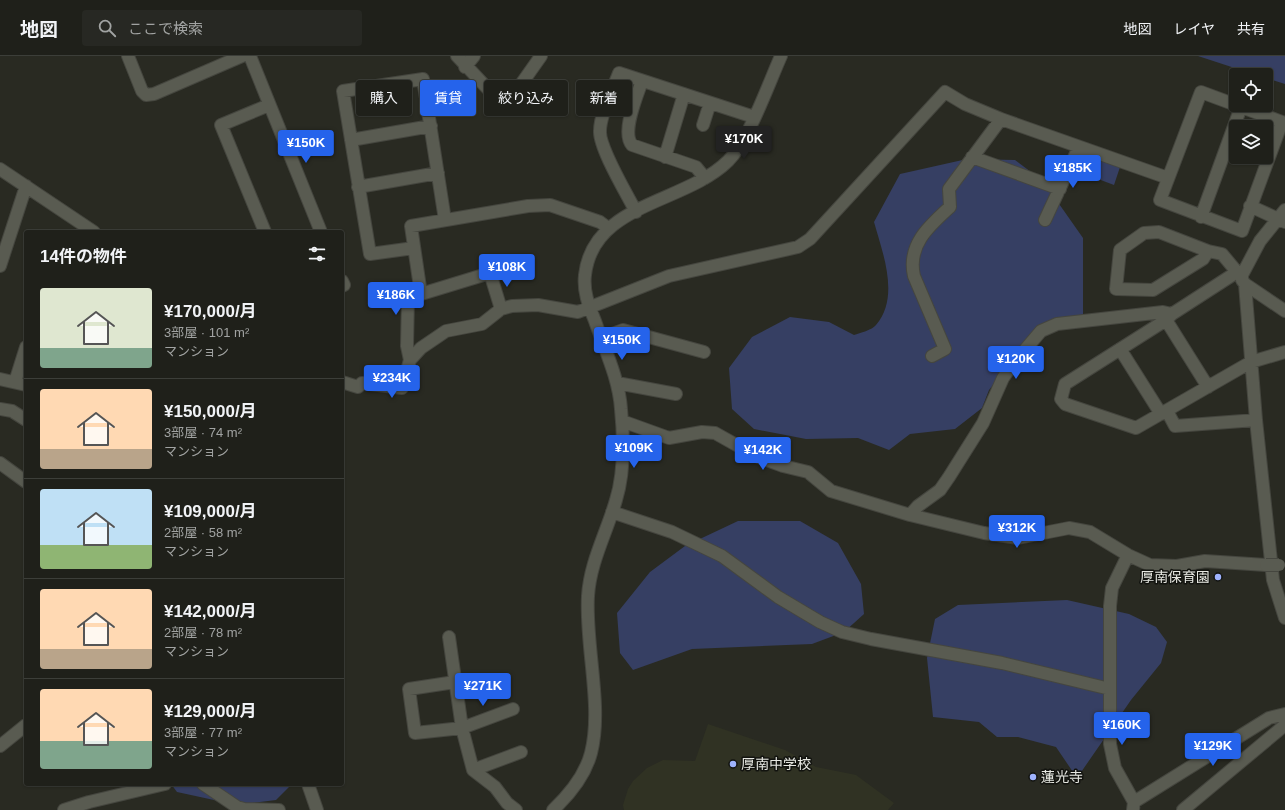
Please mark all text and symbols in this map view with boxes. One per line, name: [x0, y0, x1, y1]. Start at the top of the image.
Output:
search box: [82, 10, 362, 46]
icon: search: [96, 17, 118, 39]
text: 地図: [20, 19, 58, 40]
text: ここで検索: [128, 20, 203, 37]
text: 地図: [1123, 21, 1151, 37]
text: レイヤ: [1173, 21, 1215, 37]
text: 共有: [1237, 21, 1265, 37]
map controls: [1229, 68, 1273, 164]
button: locate: [1229, 68, 1273, 112]
chip: 購入: [356, 80, 412, 116]
chip: 賃貸: [420, 80, 476, 116]
chip: 絞り込み: [484, 80, 568, 116]
chip: 新着: [576, 80, 632, 116]
button: layers: [1229, 120, 1273, 164]
pin: ¥170K: [716, 126, 772, 160]
pin: ¥150K: [278, 130, 334, 164]
text: ¥170K: [725, 131, 763, 146]
text: ¥150K: [287, 135, 325, 150]
pin: ¥185K: [1045, 155, 1101, 189]
text: ¥185K: [1054, 160, 1092, 175]
icon: filters: [306, 243, 328, 265]
text: 14件の物件: [40, 247, 127, 266]
pin: ¥108K: [479, 254, 535, 288]
text: ¥108K: [488, 259, 526, 274]
pin: ¥186K: [368, 282, 424, 316]
text: ¥186K: [377, 287, 415, 302]
text: ¥170,000/月: [164, 302, 257, 321]
icon: home: [72, 304, 120, 352]
text: 3部屋 · 101 m²: [164, 325, 249, 340]
pin: ¥150K: [594, 327, 650, 361]
text: ¥150K: [603, 332, 641, 347]
text: マンション: [164, 344, 229, 359]
pin: ¥120K: [988, 346, 1044, 380]
text: ¥120K: [997, 351, 1035, 366]
pin: ¥234K: [364, 365, 420, 399]
text: ¥234K: [373, 370, 411, 385]
text: ¥150,000/月: [164, 402, 257, 421]
icon: home: [72, 405, 120, 453]
text: 3部屋 · 74 m²: [164, 425, 242, 440]
pin: ¥109K: [606, 435, 662, 469]
pin: ¥142K: [735, 437, 791, 471]
text: ¥109K: [615, 440, 653, 455]
text: ¥142K: [744, 442, 782, 457]
text: マンション: [164, 444, 229, 459]
text: ¥109,000/月: [164, 502, 257, 521]
icon: home: [72, 505, 120, 553]
pin: ¥312K: [989, 515, 1045, 549]
text: ¥312K: [998, 520, 1036, 535]
text: 2部屋 · 58 m²: [164, 525, 242, 540]
text: マンション: [164, 544, 229, 559]
place label: 厚南保育園: [1140, 569, 1210, 585]
marker: 厚南保育園: [1213, 572, 1223, 582]
text: ¥142,000/月: [164, 602, 257, 621]
icon: home: [72, 605, 120, 653]
text: 2部屋 · 78 m²: [164, 625, 242, 640]
text: マンション: [164, 644, 229, 659]
pin: ¥271K: [455, 673, 511, 707]
text: ¥271K: [464, 678, 502, 693]
text: ¥129,000/月: [164, 702, 257, 721]
icon: home: [72, 705, 120, 753]
pin: ¥160K: [1094, 712, 1150, 746]
text: ¥160K: [1103, 717, 1141, 732]
text: 3部屋 · 77 m²: [164, 725, 242, 740]
pin: ¥129K: [1185, 733, 1241, 767]
text: ¥129K: [1194, 738, 1232, 753]
text: マンション: [164, 744, 229, 759]
place label: 厚南中学校: [741, 756, 811, 772]
marker: 厚南中学校: [728, 759, 738, 769]
place label: 蓮光寺: [1041, 769, 1083, 785]
marker: 蓮光寺: [1028, 772, 1038, 782]

